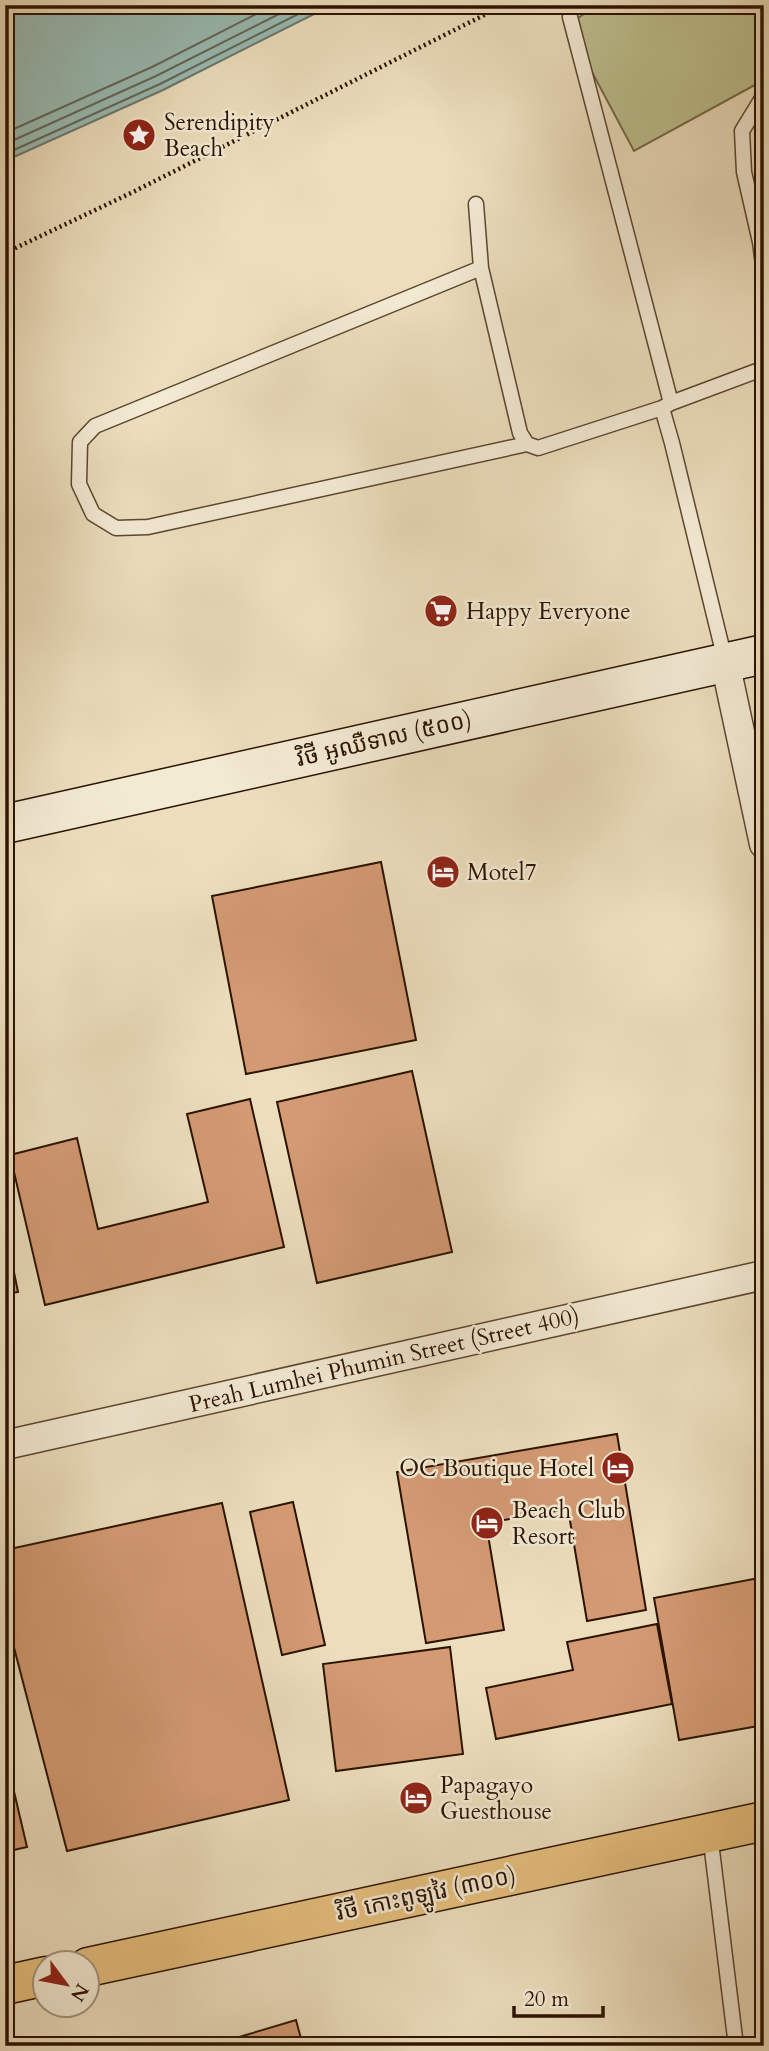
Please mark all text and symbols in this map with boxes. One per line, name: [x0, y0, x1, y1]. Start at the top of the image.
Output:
place label: Serendipity Beach: [164, 107, 275, 164]
place icon: Serendipity Beach: [120, 116, 158, 154]
supermarket icon: Happy Everyone: [422, 592, 460, 630]
place label: Happy Everyone: [466, 596, 631, 627]
street label: វិថី អូឈឺទាល (៥០០): [293, 704, 475, 774]
hotel icon: Motel7: [424, 853, 462, 891]
place label: Motel7: [467, 857, 536, 888]
street label: Preah Lumhei Phumin Street (Street 400): [186, 1300, 582, 1420]
hotel icon: OC Boutique Hotel: [599, 1449, 637, 1487]
place label: OC Boutique Hotel: [399, 1453, 594, 1484]
place label: Beach Club Resort: [512, 1495, 626, 1552]
hotel icon: Beach Club Resort: [468, 1504, 506, 1542]
place label: Papagayo Guesthouse: [440, 1770, 552, 1827]
hotel icon: Papagayo Guesthouse: [397, 1779, 435, 1817]
street label: វិថី កោះពូឡូវៃ (៣០០): [333, 1860, 520, 1933]
north arrow: [32, 1950, 102, 2020]
scale bar: [514, 1974, 603, 2018]
text: N: [64, 1979, 95, 2007]
text: 20 m: [524, 1985, 569, 2014]

